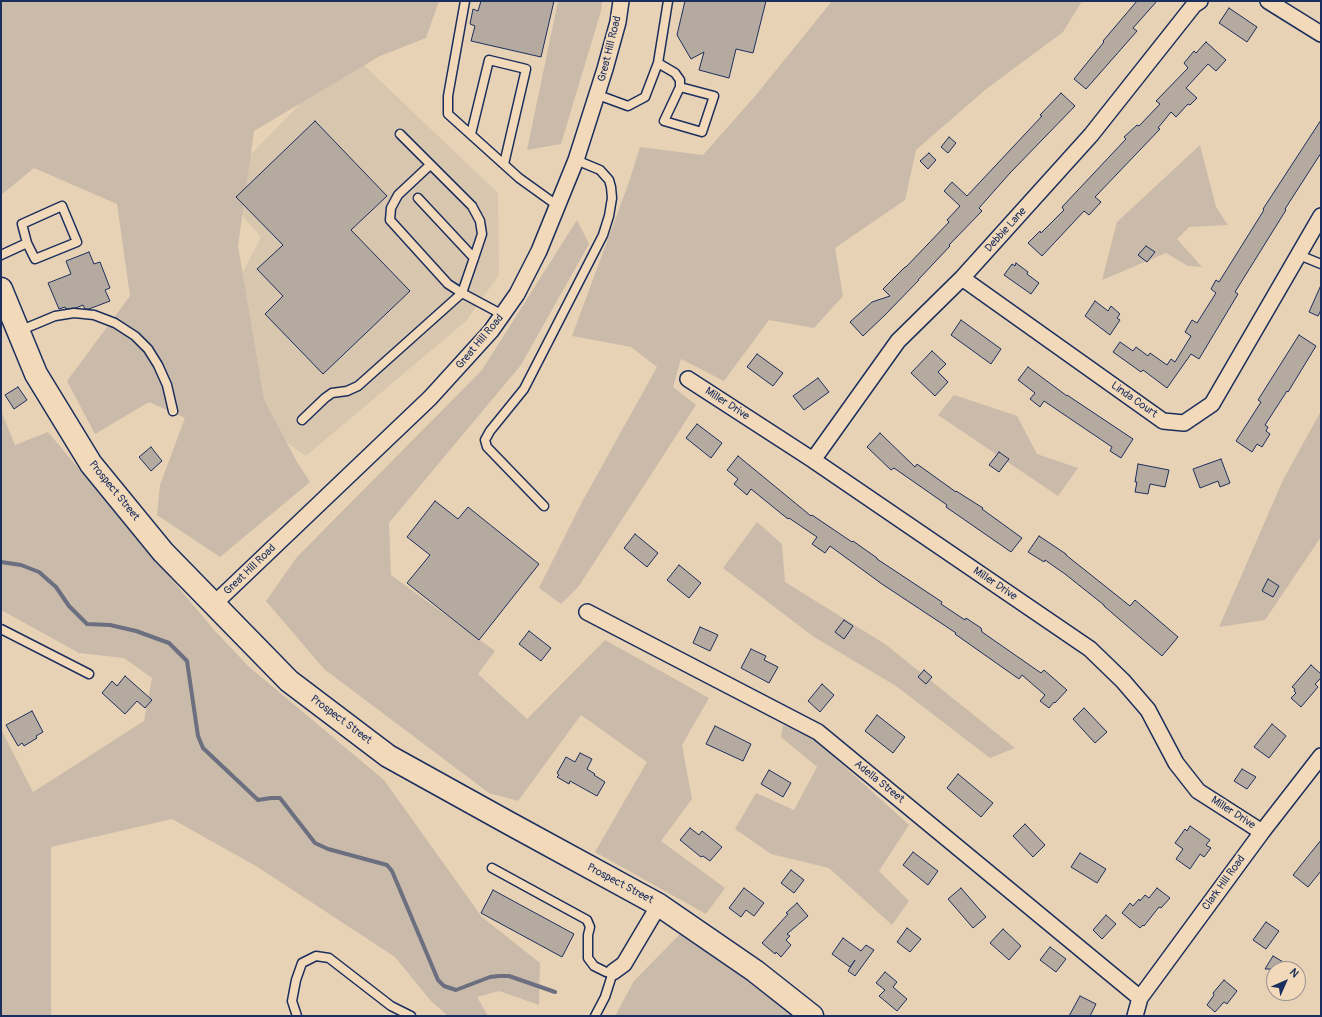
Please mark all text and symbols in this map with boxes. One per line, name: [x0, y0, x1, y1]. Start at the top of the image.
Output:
street label: Great Hill Road: [595, 15, 625, 83]
street label: Debbie Lane: [983, 205, 1029, 255]
street label: Great Hill Road: [453, 312, 507, 372]
street label: Linda Court: [1108, 379, 1160, 421]
street label: Miller Drive: [702, 385, 752, 423]
street label: Prospect Street: [86, 458, 142, 524]
street label: Great Hill Road: [221, 542, 279, 598]
street label: Miller Drive: [970, 564, 1020, 604]
street label: Prospect Street: [308, 693, 374, 747]
street label: Adella Street: [851, 758, 907, 806]
street label: Miller Drive: [1208, 794, 1258, 832]
street label: Clark Hill Road: [1200, 853, 1248, 913]
street label: Prospect Street: [585, 861, 655, 907]
north arrow: [1266, 961, 1306, 1001]
text: N: [1287, 966, 1301, 980]

